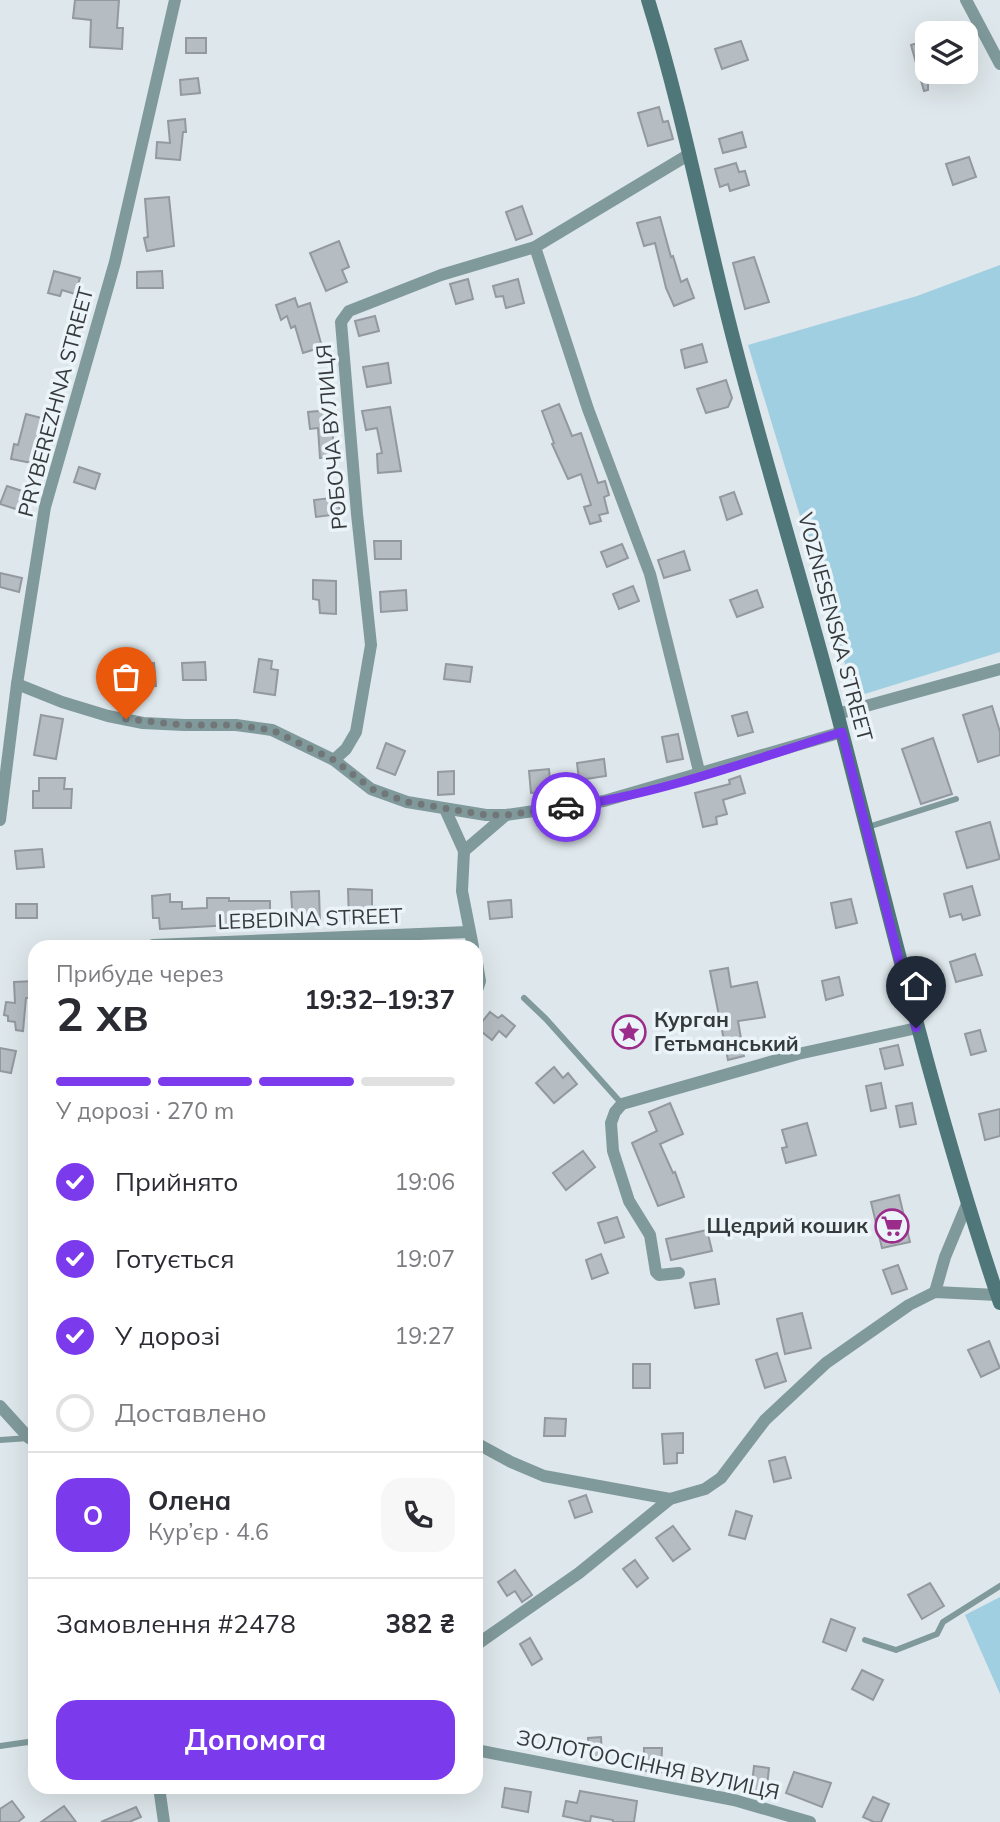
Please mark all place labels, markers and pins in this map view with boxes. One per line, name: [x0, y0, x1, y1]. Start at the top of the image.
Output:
pin: [96, 647, 156, 719]
pin: [886, 956, 946, 1028]
place label: Курган Гетьманський: [654, 1006, 799, 1056]
place icon: Курган Гетьманський: [610, 1013, 648, 1051]
supermarket icon: Щедрий кошик: [873, 1207, 911, 1245]
place label: Щедрий кошик: [707, 1212, 869, 1238]

